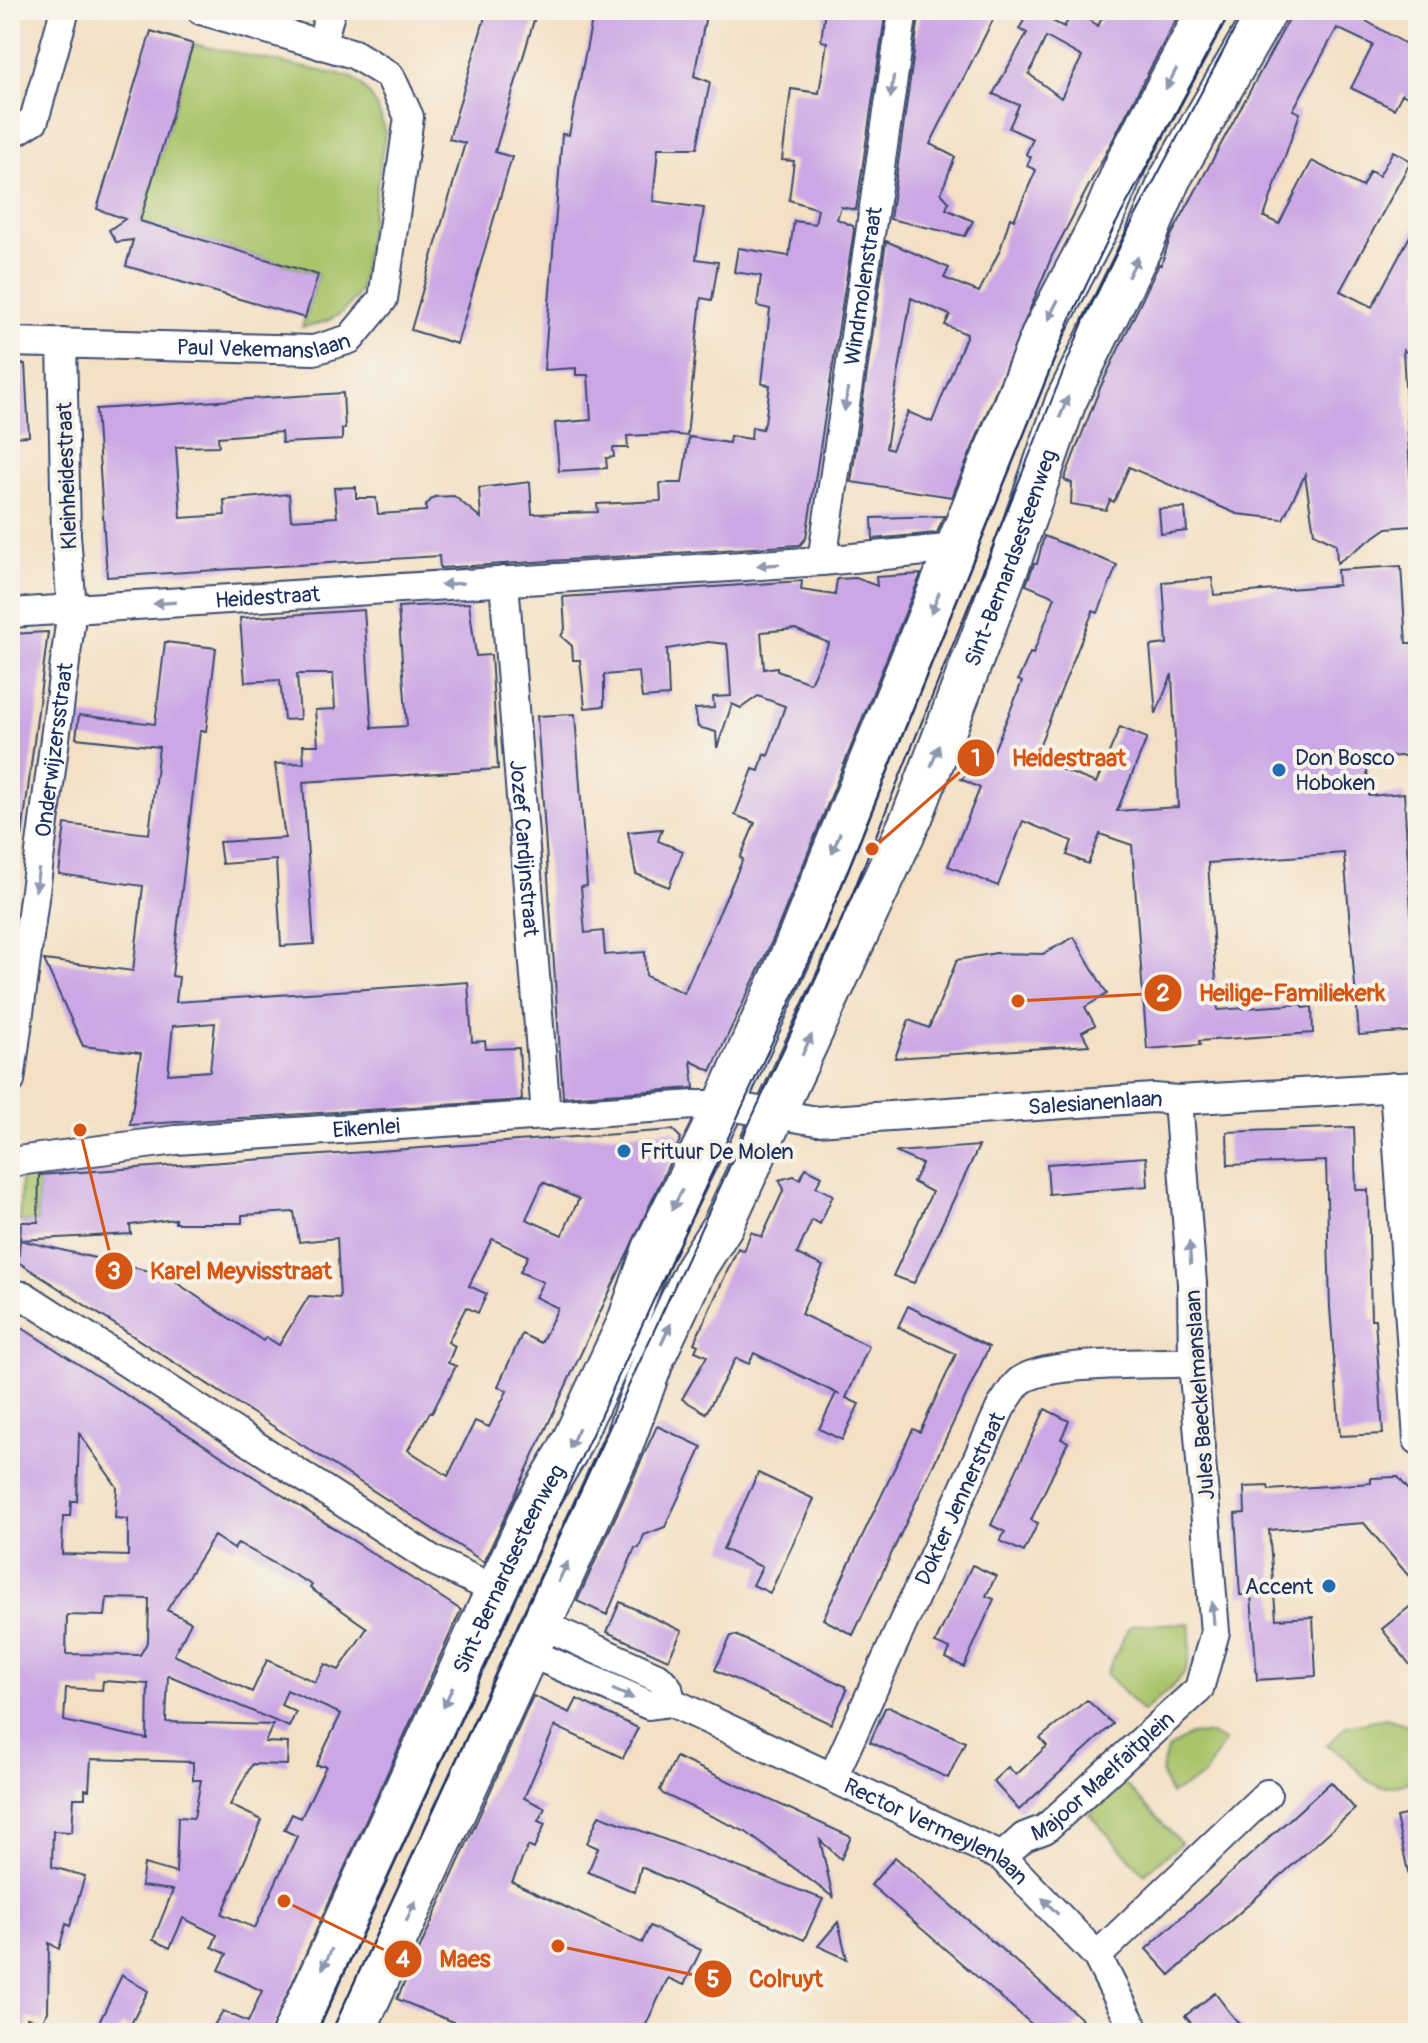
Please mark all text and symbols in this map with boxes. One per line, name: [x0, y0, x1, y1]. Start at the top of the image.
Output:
one-way arrow: [1164, 67, 1177, 90]
one-way arrow: [885, 75, 898, 100]
street label: Windmolenstraat: [838, 205, 889, 367]
one-way arrow: [1126, 255, 1140, 279]
one-way arrow: [1046, 299, 1060, 322]
street label: Paul Vekemanslaan: [176, 327, 354, 365]
one-way arrow: [839, 388, 852, 413]
one-way arrow: [1058, 395, 1071, 419]
street label: Kleinheidestraat: [50, 402, 84, 550]
street label: Sint-Bernardsesteenweg: [958, 446, 1063, 671]
one-way arrow: [755, 558, 780, 571]
one-way arrow: [439, 578, 464, 591]
street label: Heidestraat: [214, 580, 321, 615]
one-way arrow: [928, 591, 941, 615]
one-way arrow: [152, 597, 177, 610]
street label: Onderwijzersstraat: [29, 661, 80, 839]
callout: Heidestraat: [956, 734, 1142, 782]
one-way arrow: [929, 744, 942, 768]
text: 1: [971, 744, 981, 773]
text: Heidestraat: [1012, 744, 1128, 773]
place label: Don Bosco Hoboken: [1295, 744, 1395, 797]
street label: Jozef Cardijnstraat: [503, 759, 545, 938]
marker: Don Bosco Hoboken: [1270, 761, 1288, 779]
one-way arrow: [829, 831, 842, 855]
one-way arrow: [30, 868, 43, 893]
callout: Heilige-Familiekerk: [1143, 969, 1402, 1017]
text: 2: [1156, 979, 1170, 1008]
text: Heilige-Familiekerk: [1199, 979, 1386, 1008]
one-way arrow: [800, 1033, 814, 1056]
street label: Salesianenlaan: [1027, 1085, 1164, 1122]
street label: Eikenlei: [332, 1112, 401, 1144]
place label: Frituur De Molen: [640, 1138, 794, 1166]
marker: Frituur De Molen: [615, 1142, 633, 1160]
one-way arrow: [670, 1189, 683, 1212]
one-way arrow: [1183, 1240, 1196, 1265]
callout: Karel Meyvisstraat: [94, 1247, 348, 1295]
text: 3: [107, 1257, 121, 1286]
text: Karel Meyvisstraat: [150, 1257, 333, 1286]
street label: Jules Baeckelmanslaan: [1179, 1289, 1221, 1501]
one-way arrow: [659, 1322, 673, 1345]
street label: Dokter Jennerstraat: [909, 1408, 1012, 1590]
one-way arrow: [567, 1427, 581, 1450]
street label: Sint-Bernardsesteenweg: [447, 1459, 572, 1678]
one-way arrow: [556, 1561, 570, 1584]
place label: Accent: [1245, 1573, 1313, 1601]
marker: Accent: [1320, 1577, 1338, 1595]
one-way arrow: [1206, 1600, 1219, 1625]
one-way arrow: [441, 1685, 454, 1709]
one-way arrow: [611, 1687, 635, 1701]
street label: Majoor Maelfaitplein: [1027, 1705, 1180, 1848]
street label: Rector Vermeylenlaan: [839, 1772, 1034, 1891]
one-way arrow: [1041, 1897, 1059, 1916]
one-way arrow: [404, 1900, 417, 1923]
callout: Maes: [383, 1935, 506, 1983]
text: 4: [396, 1945, 410, 1974]
text: Maes: [440, 1945, 491, 1974]
one-way arrow: [321, 1947, 334, 1970]
callout: Colruyt: [693, 1955, 839, 2003]
text: 5: [706, 1965, 720, 1994]
text: Colruyt: [749, 1965, 824, 1994]

